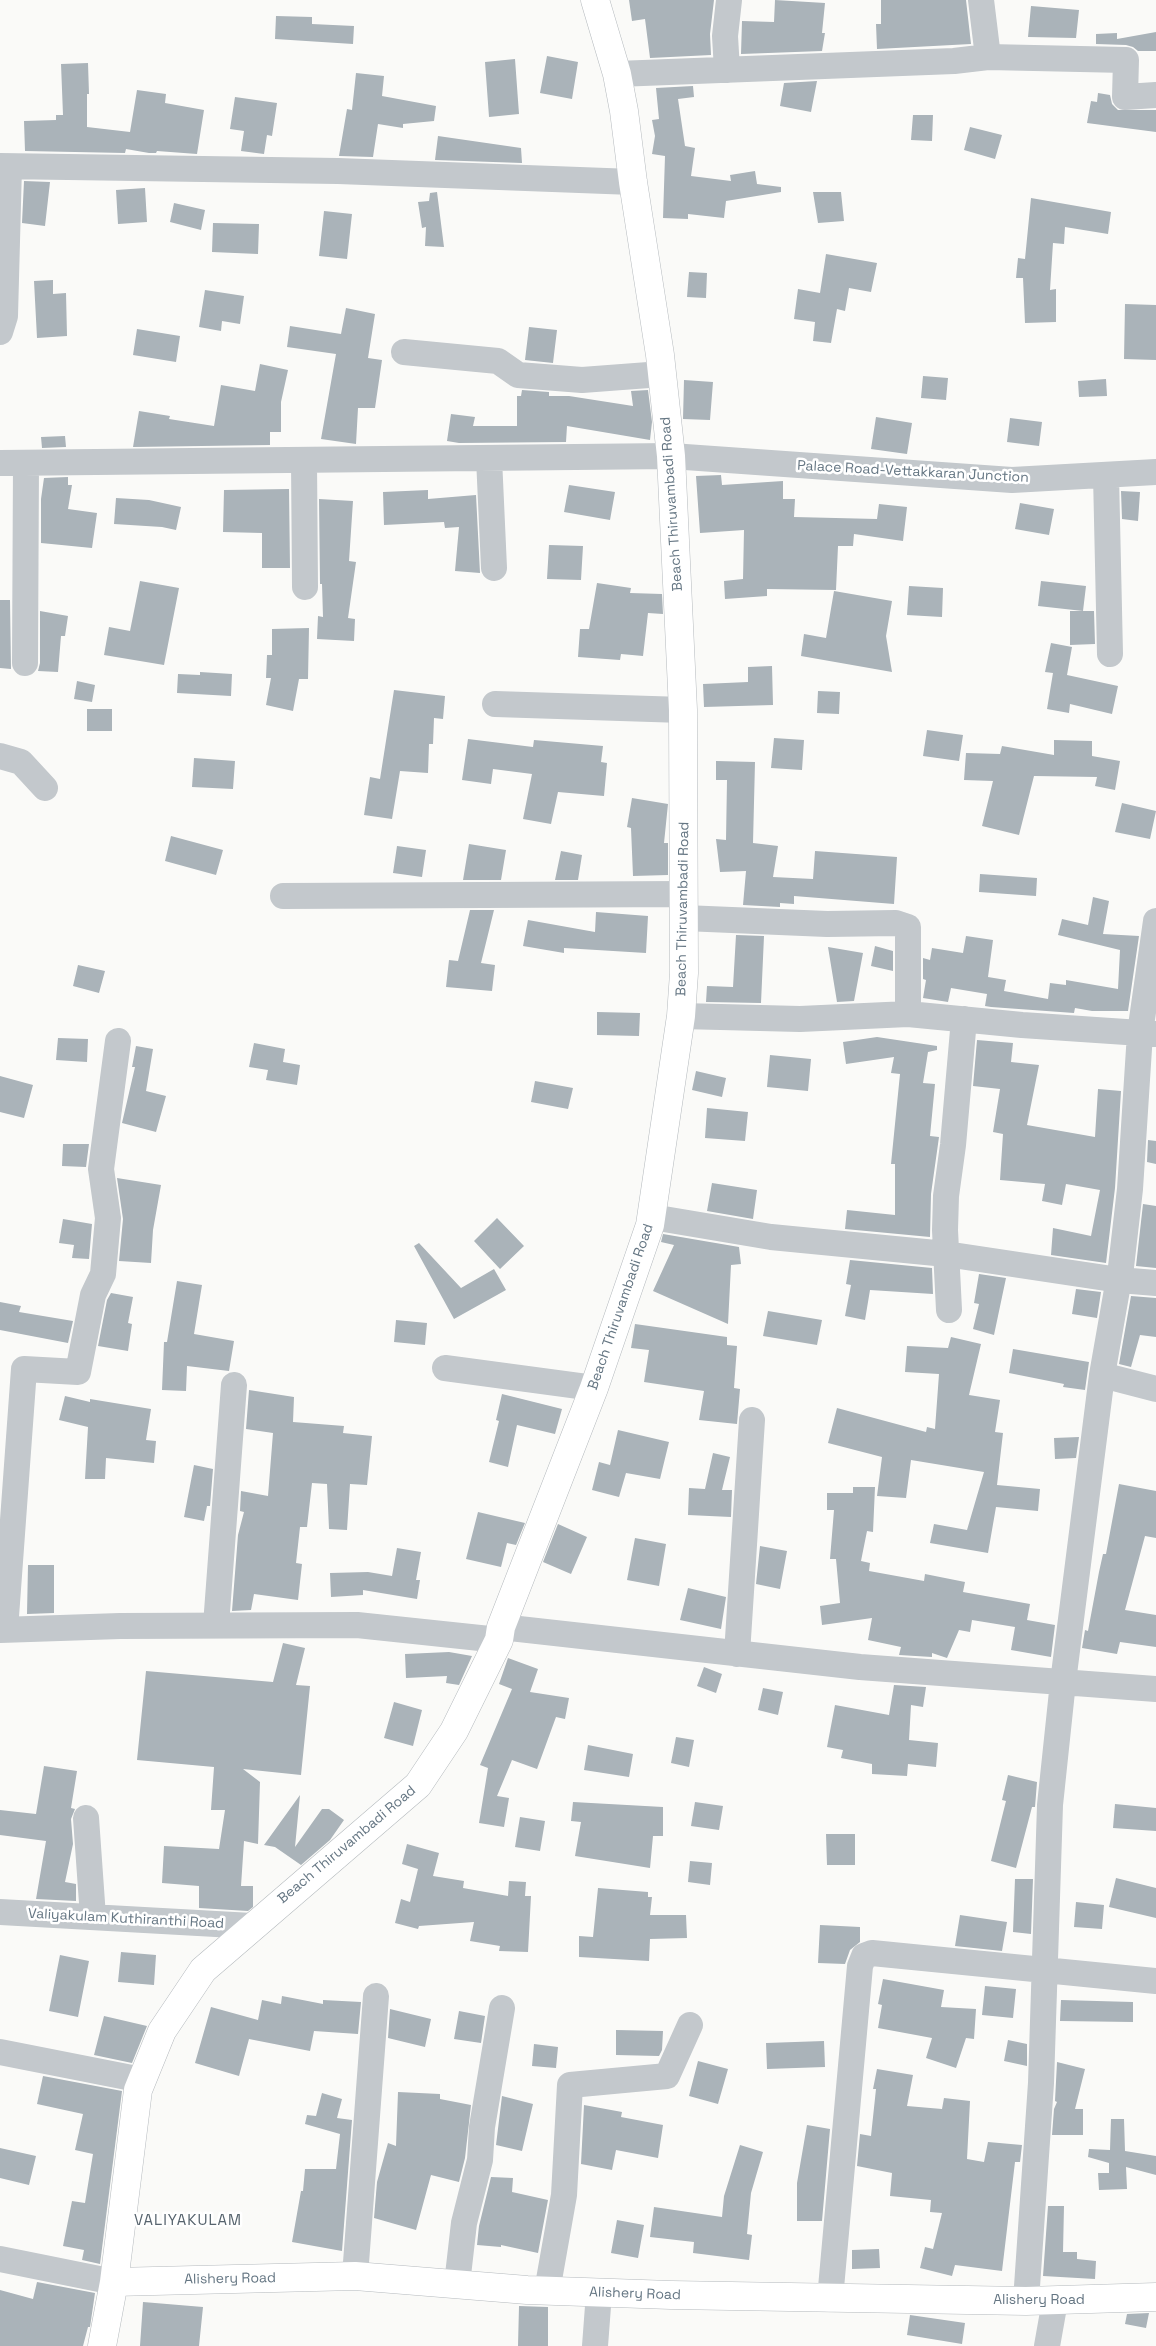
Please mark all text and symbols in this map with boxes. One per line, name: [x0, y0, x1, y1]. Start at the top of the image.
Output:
street label: Beach Thiruvambadi Road: [658, 416, 686, 592]
street label: Palace Road-Vettakkaran Junction: [797, 458, 1029, 486]
street label: Beach Thiruvambadi Road: [673, 821, 693, 997]
street label: Beach Thiruvambadi Road: [585, 1222, 657, 1392]
street label: Beach Thiruvambadi Road: [275, 1782, 419, 1908]
street label: Valiyakulam Kuthiranthi Road: [28, 1905, 224, 1933]
district label: VALIYAKULAM: [133, 2212, 243, 2230]
street label: Alishery Road: [184, 2270, 276, 2288]
street label: Alishery Road: [589, 2284, 681, 2304]
street label: Alishery Road: [993, 2292, 1085, 2308]

